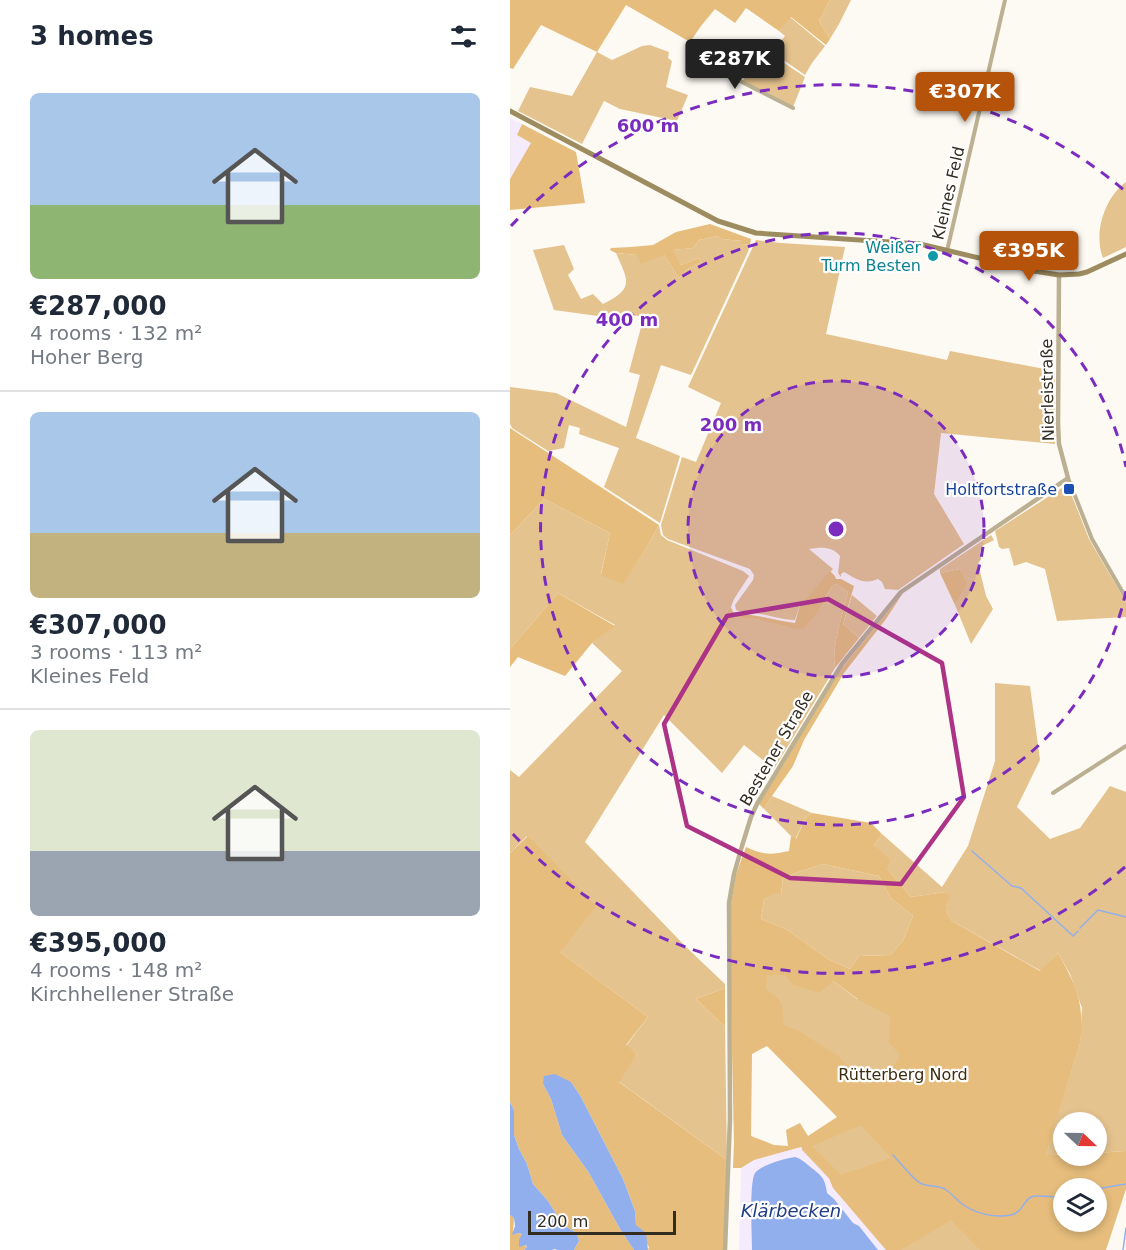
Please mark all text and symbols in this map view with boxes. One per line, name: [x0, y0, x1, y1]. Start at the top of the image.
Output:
icon: filters: [447, 20, 480, 53]
text: 3 homes: [30, 21, 154, 51]
pin: €287K: [693, 39, 777, 90]
text: €287K: [699, 46, 771, 70]
pin: €307K: [923, 72, 1007, 123]
text: €307K: [929, 79, 1001, 103]
text: 600 m: [617, 115, 679, 136]
icon: home: [201, 132, 309, 240]
street label: Kleines Feld: [928, 144, 968, 242]
pin: €395K: [987, 231, 1071, 282]
place label: Weißer Turm Besten: [820, 238, 921, 275]
text: €395K: [993, 238, 1065, 262]
marker: Weißer Turm Besten: [926, 249, 940, 263]
text: €287,000: [30, 291, 167, 321]
text: 400 m: [596, 309, 658, 330]
text: 4 rooms · 132 m²: [30, 321, 202, 345]
street label: Nierleistraße: [1037, 339, 1058, 441]
text: Hoher Berg: [30, 345, 143, 369]
text: 200 m: [700, 414, 762, 435]
icon: home: [201, 451, 309, 559]
place label: Holtfortstraße: [945, 480, 1057, 499]
marker: Holtfortstraße: [1062, 482, 1076, 496]
centre of rings: [826, 519, 846, 539]
text: €307,000: [30, 610, 167, 640]
text: 3 rooms · 113 m²: [30, 640, 202, 664]
text: Kleines Feld: [30, 664, 149, 688]
street label: Bestener Straße: [736, 687, 817, 809]
icon: home: [201, 769, 309, 877]
text: €395,000: [30, 928, 167, 958]
text: 4 rooms · 148 m²: [30, 958, 202, 982]
text: Kirchhellener Straße: [30, 982, 234, 1006]
park label: Rütterberg Nord: [838, 1065, 968, 1084]
north arrow: [1053, 1112, 1107, 1166]
map controls: [1053, 1112, 1107, 1232]
button: layers: [1053, 1178, 1107, 1232]
water label: Klärbecken: [741, 1200, 841, 1221]
scale bar: [528, 1208, 676, 1236]
text: 200 m: [537, 1212, 588, 1231]

